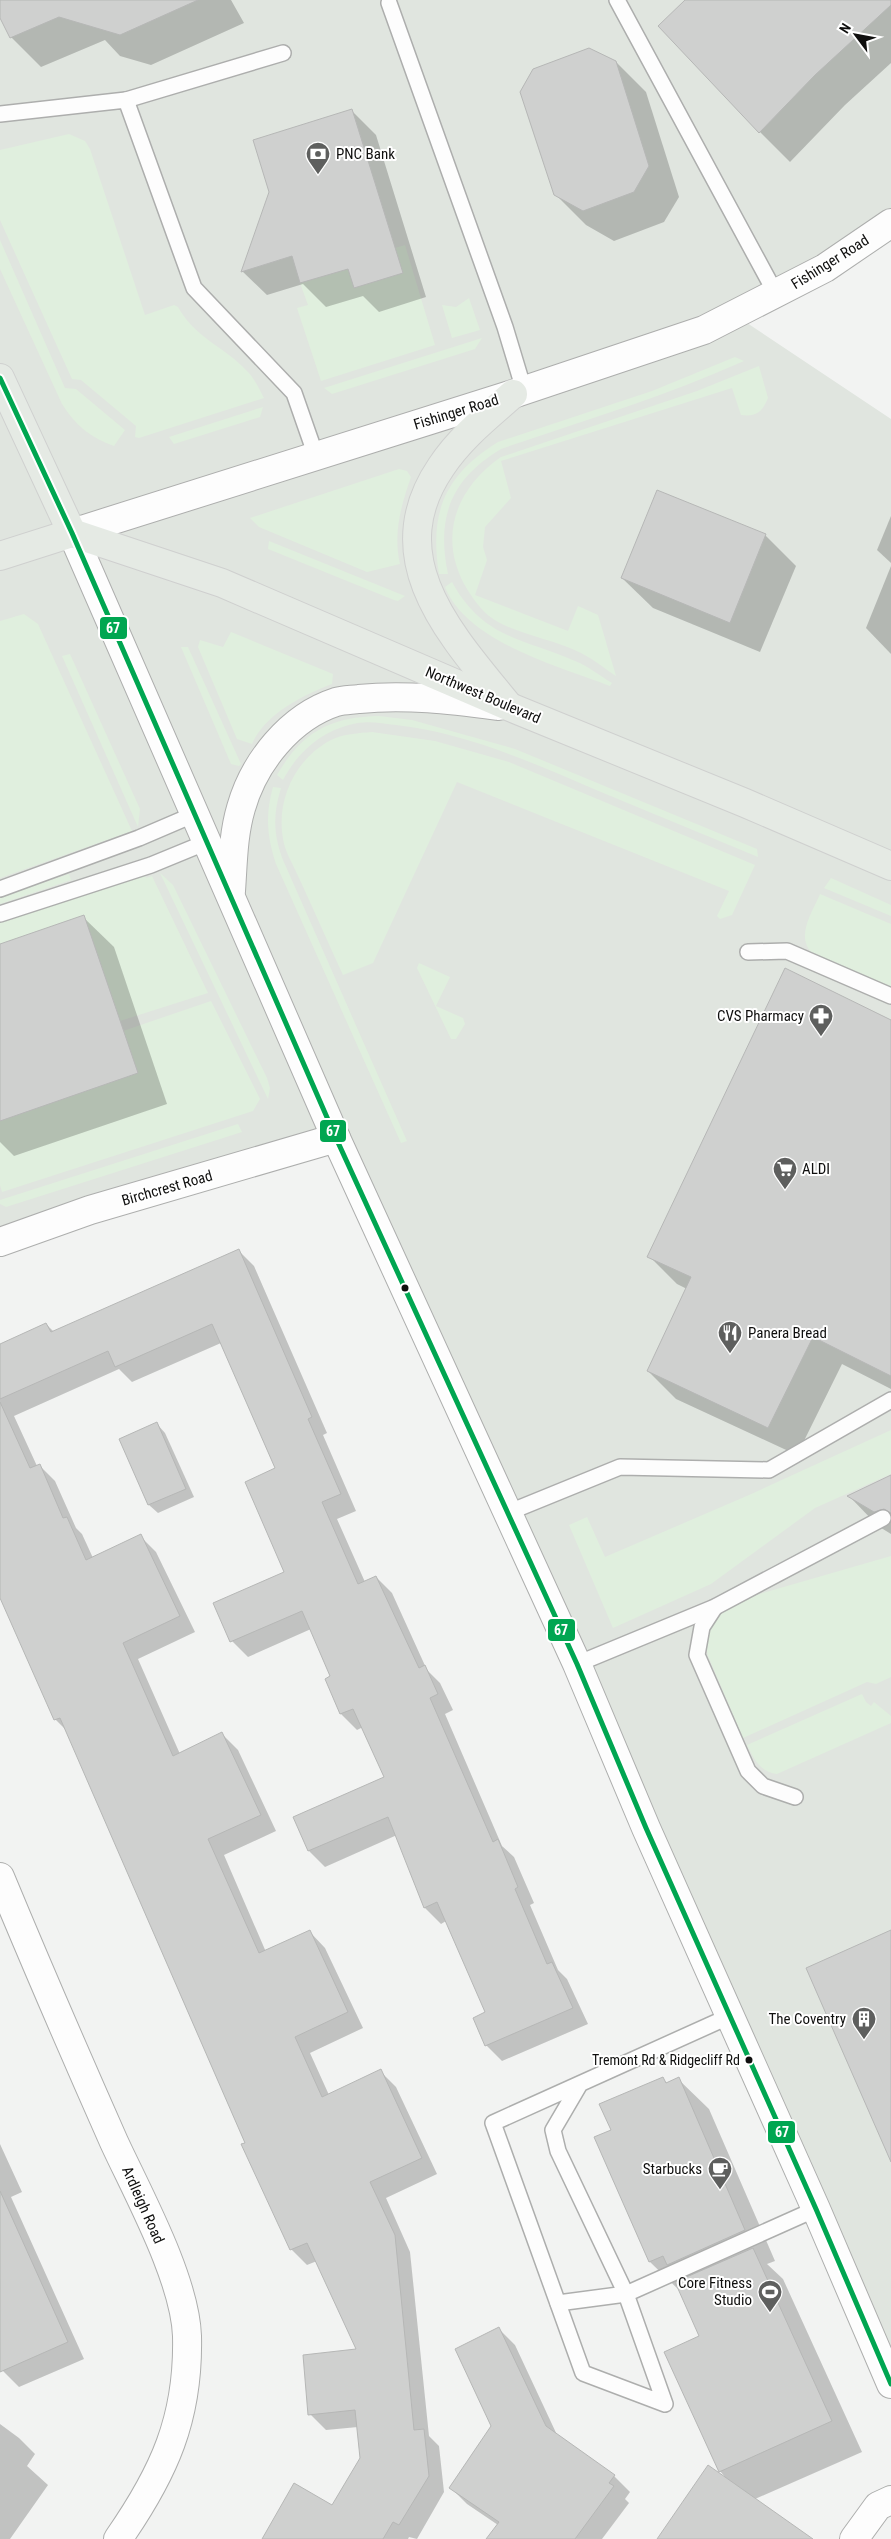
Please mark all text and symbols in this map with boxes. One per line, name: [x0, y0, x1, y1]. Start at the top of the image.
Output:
north arrow: [831, 10, 881, 60]
text: N: [836, 20, 854, 36]
bank icon: PNC Bank: [305, 141, 331, 175]
place label: PNC Bank: [336, 145, 395, 163]
street label: Fishinger Road: [788, 231, 872, 293]
street label: Fishinger Road: [411, 391, 501, 433]
line badge: 67: [99, 616, 128, 640]
text: 67: [106, 620, 120, 636]
street label: Northwest Boulevard: [423, 663, 543, 727]
pharmacy icon: CVS Pharmacy: [808, 1003, 834, 1037]
place label: CVS Pharmacy: [717, 1007, 804, 1025]
line badge: 67: [319, 1119, 347, 1143]
text: 67: [326, 1123, 340, 1139]
supermarket icon: ALDI: [772, 1156, 798, 1190]
place label: ALDI: [802, 1160, 830, 1178]
street label: Birchcrest Road: [120, 1166, 214, 1210]
unlabelled marker: [400, 1283, 410, 1293]
restaurant icon: Panera Bread: [717, 1320, 743, 1354]
place label: Panera Bread: [748, 1324, 827, 1342]
line badge: 67: [547, 1618, 576, 1642]
text: 67: [554, 1622, 568, 1638]
building icon: The Coventry: [851, 2006, 877, 2040]
place label: The Coventry: [769, 2010, 846, 2028]
place label: Tremont Rd & Ridgecliff Rd: [592, 2052, 740, 2068]
marker: Tremont Rd & Ridgecliff Rd: [744, 2055, 754, 2065]
line badge: 67: [767, 2120, 796, 2144]
text: 67: [775, 2124, 789, 2140]
cafe icon: Starbucks: [707, 2156, 733, 2190]
place label: Starbucks: [643, 2160, 702, 2178]
street label: Ardleigh Road: [118, 2164, 168, 2246]
place label: Core Fitness Studio: [678, 2274, 752, 2309]
sports icon: Core Fitness Studio: [757, 2279, 783, 2313]

